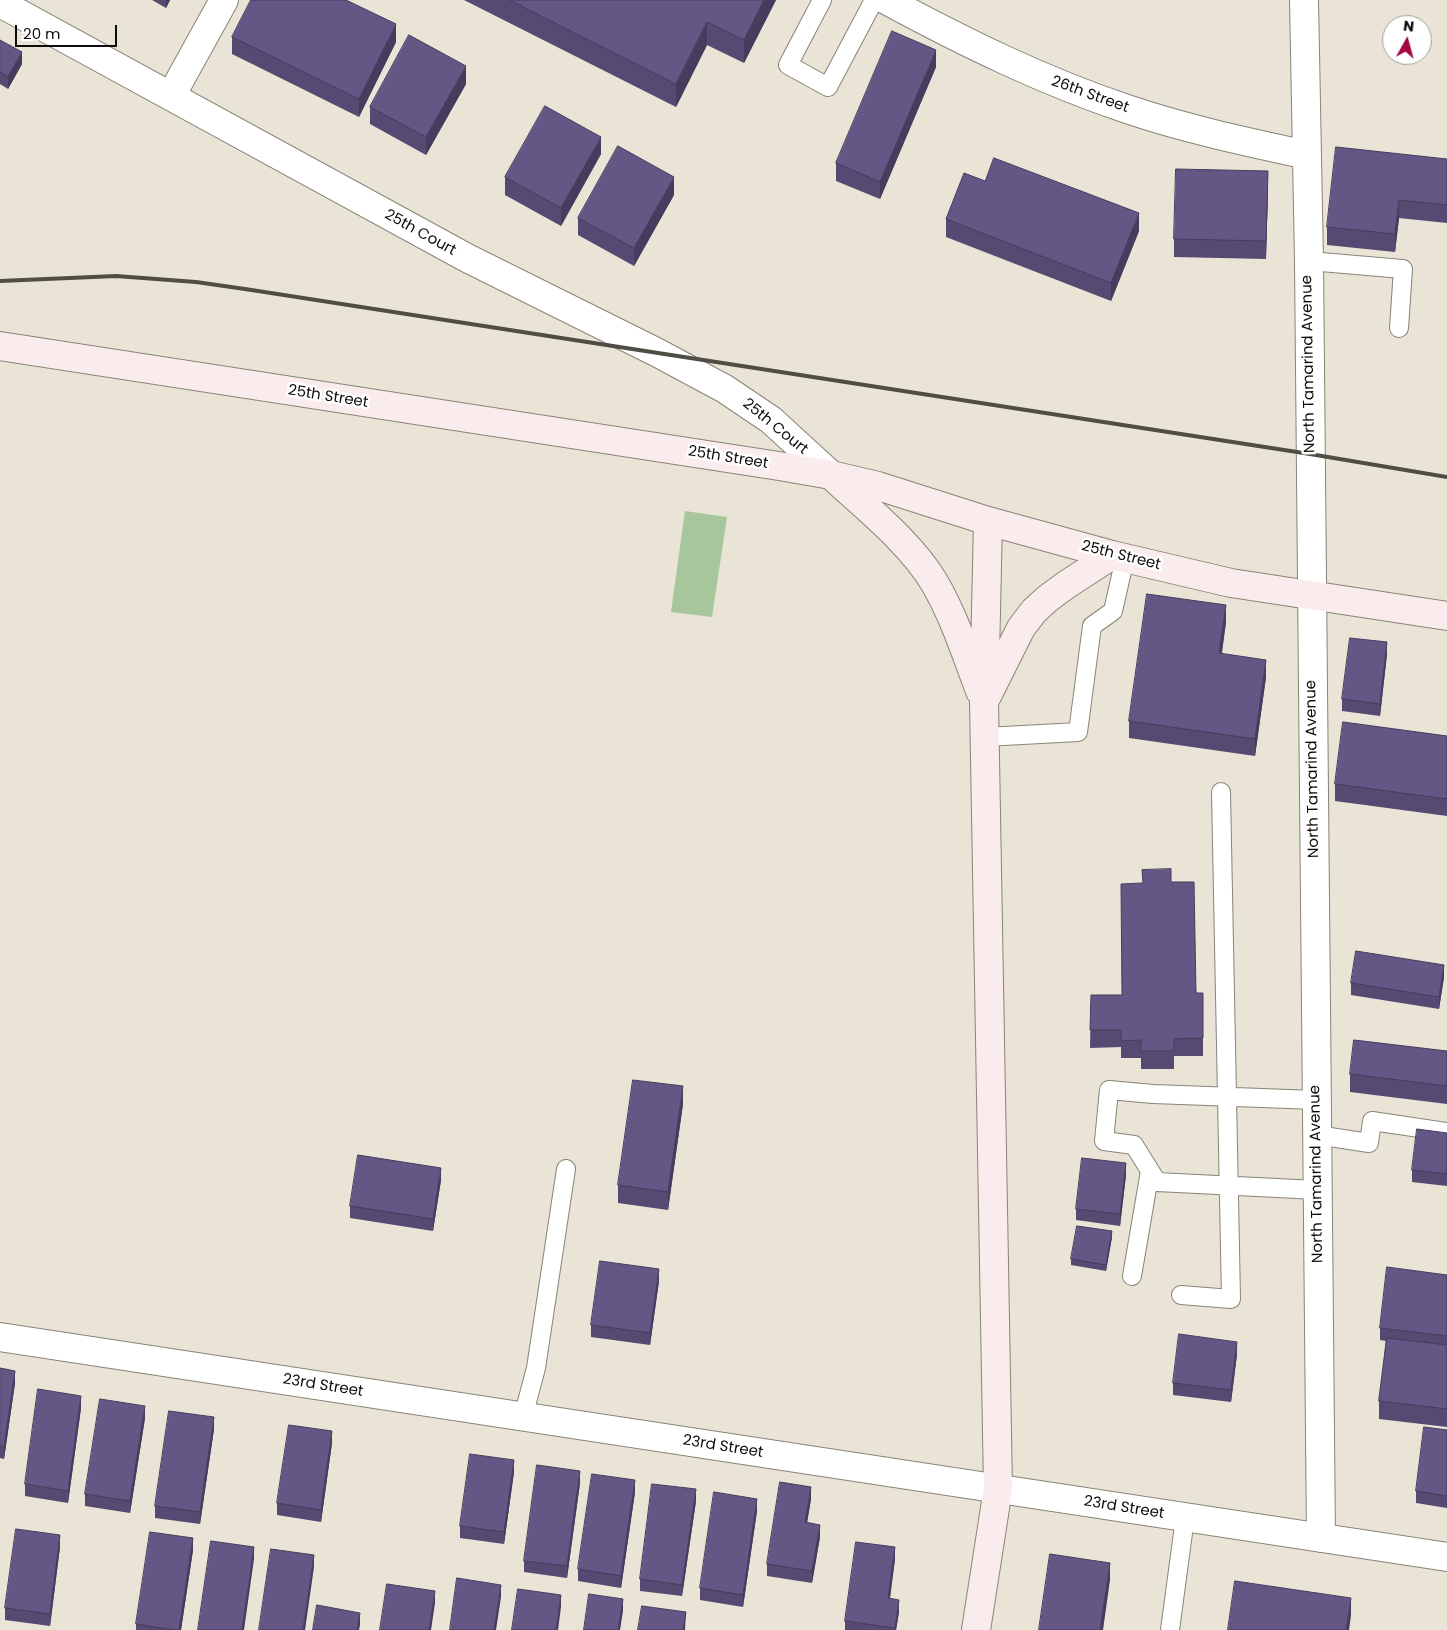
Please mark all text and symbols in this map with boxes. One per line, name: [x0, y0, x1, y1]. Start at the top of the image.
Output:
scale bar: [18, 15, 120, 47]
north arrow: [1382, 15, 1432, 65]
text: N: [1402, 16, 1415, 37]
text: 20 m: [23, 23, 61, 44]
street label: 26th Street: [1049, 73, 1131, 117]
street label: 25th Court: [381, 206, 459, 260]
street label: North Tamarind Avenue: [1298, 275, 1320, 453]
street label: 25th Street: [287, 382, 369, 412]
street label: 25th Court: [739, 395, 811, 459]
street label: 25th Street: [687, 443, 769, 473]
street label: 25th Street: [1080, 537, 1162, 575]
street label: North Tamarind Avenue: [1302, 680, 1324, 858]
street label: North Tamarind Avenue: [1306, 1085, 1328, 1263]
street label: 23rd Street: [282, 1371, 364, 1401]
street label: 23rd Street: [682, 1432, 764, 1462]
street label: 23rd Street: [1083, 1493, 1165, 1523]

